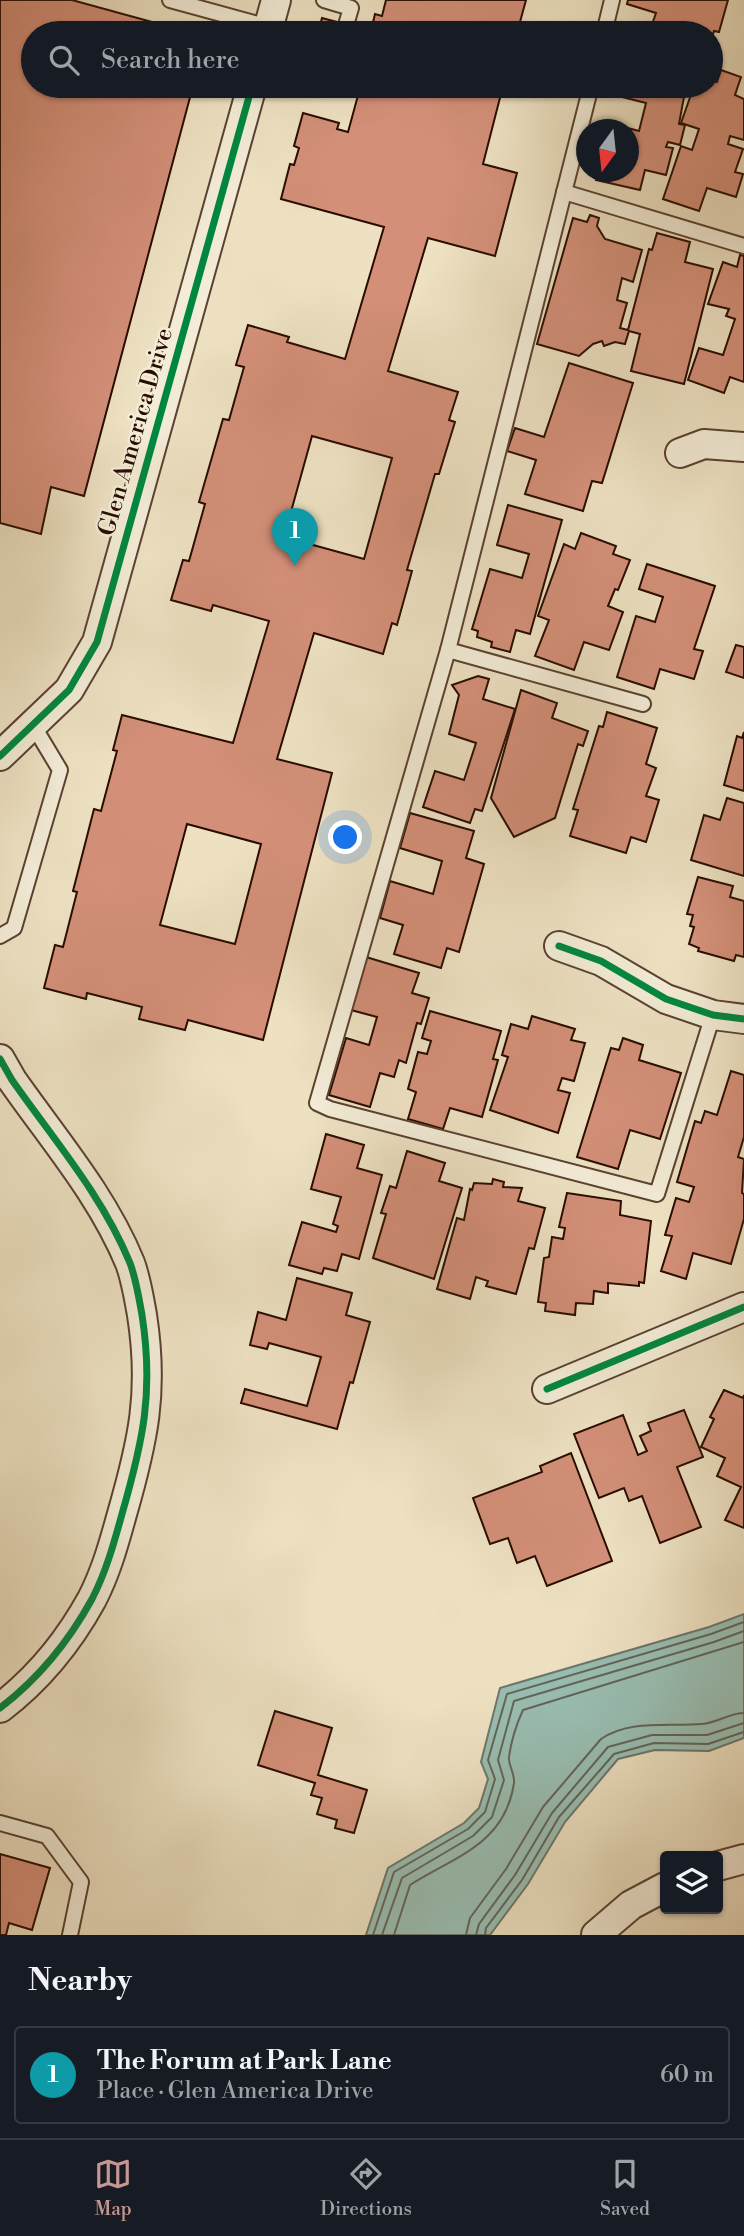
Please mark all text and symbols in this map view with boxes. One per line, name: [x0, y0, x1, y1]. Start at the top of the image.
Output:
search box: [21, 21, 723, 98]
icon: search: [45, 41, 83, 79]
text: Search here: [101, 44, 240, 76]
north arrow: [576, 119, 639, 182]
street label: Glen America Drive: [92, 325, 180, 539]
pin: 1: [272, 508, 318, 566]
your location: [328, 820, 362, 854]
map controls: [660, 1851, 723, 1914]
button: layers: [660, 1851, 723, 1914]
text: Nearby: [28, 1962, 132, 2000]
text: The Forum at Park Lane: [97, 2045, 392, 2077]
text: 1: [47, 2061, 59, 2089]
text: 60 m: [660, 2061, 714, 2089]
text: Place · Glen America Drive: [97, 2077, 374, 2105]
tab: Map: [94, 2155, 132, 2221]
tab: Directions: [320, 2155, 412, 2221]
tab: Saved: [600, 2155, 650, 2221]

